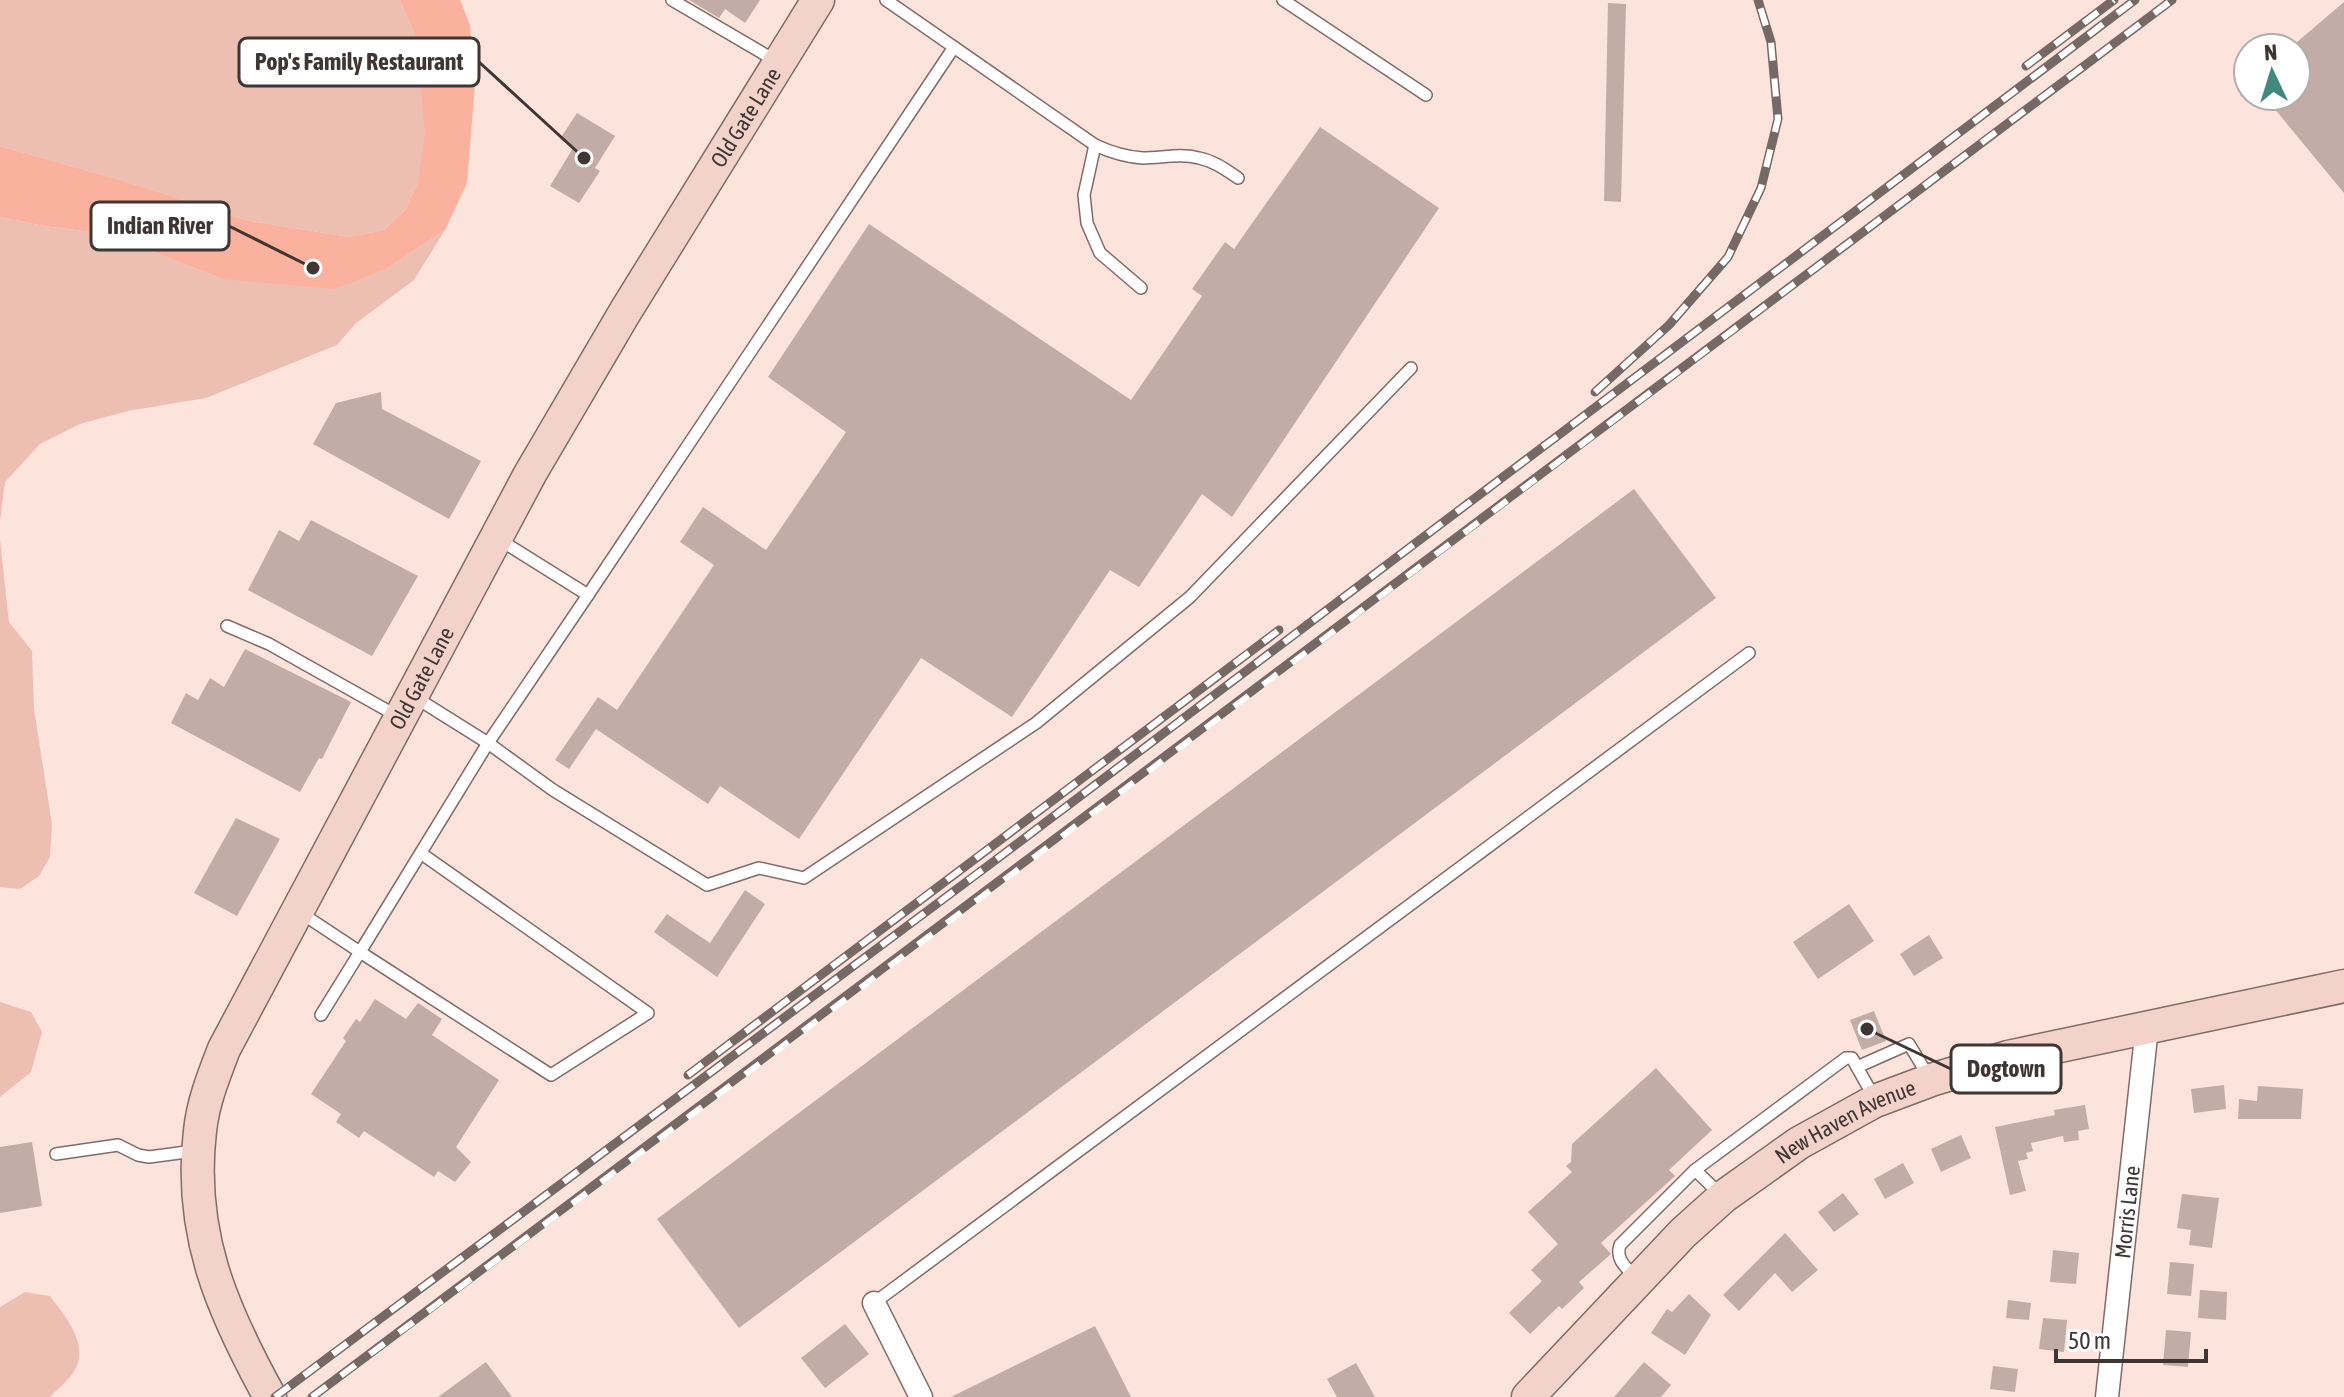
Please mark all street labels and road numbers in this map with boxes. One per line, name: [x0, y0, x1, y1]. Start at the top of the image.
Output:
street label: Old Gate Lane: [705, 63, 786, 172]
street label: Old Gate Lane: [383, 622, 459, 734]
street label: New Haven Avenue: [1770, 1074, 1919, 1169]
street label: Morris Lane: [2109, 1164, 2145, 1260]

